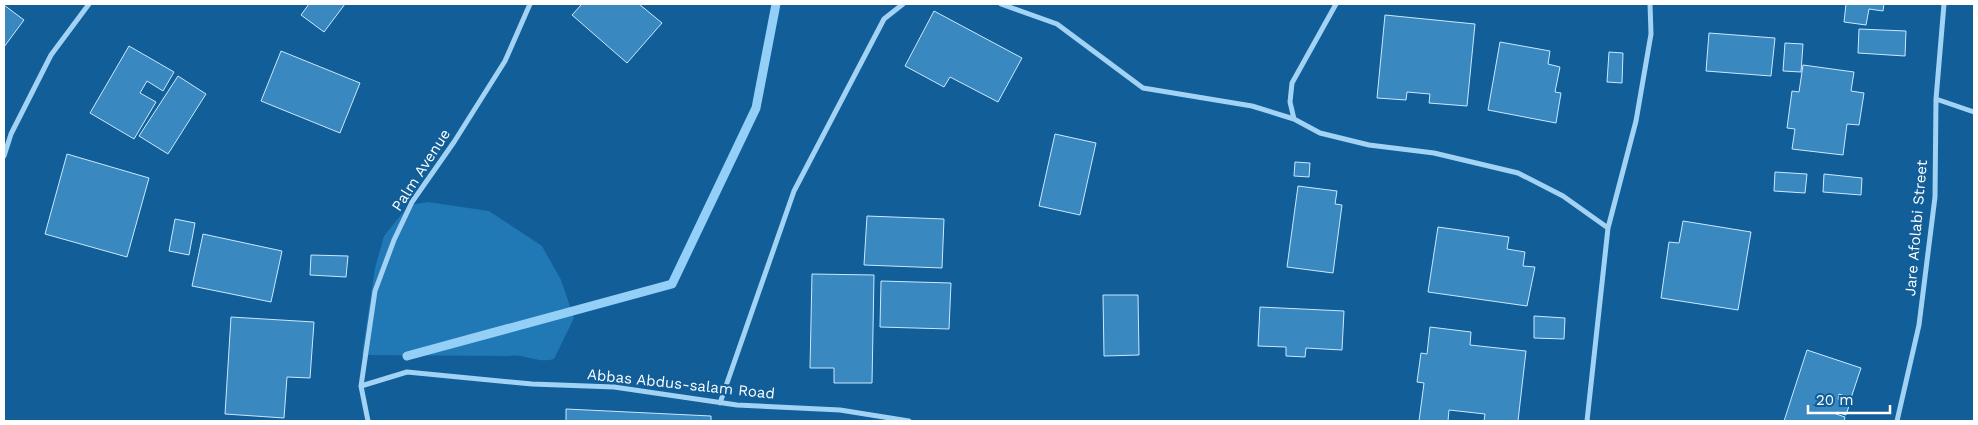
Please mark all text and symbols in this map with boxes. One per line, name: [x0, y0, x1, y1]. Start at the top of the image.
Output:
street label: Palm Avenue: [388, 126, 454, 214]
street label: Jare Afolabi Street: [1901, 158, 1931, 297]
street label: Abbas Abdus-salam Road: [586, 365, 776, 403]
scale bar: [1808, 382, 1890, 414]
text: 20 m: [1816, 391, 1854, 409]

